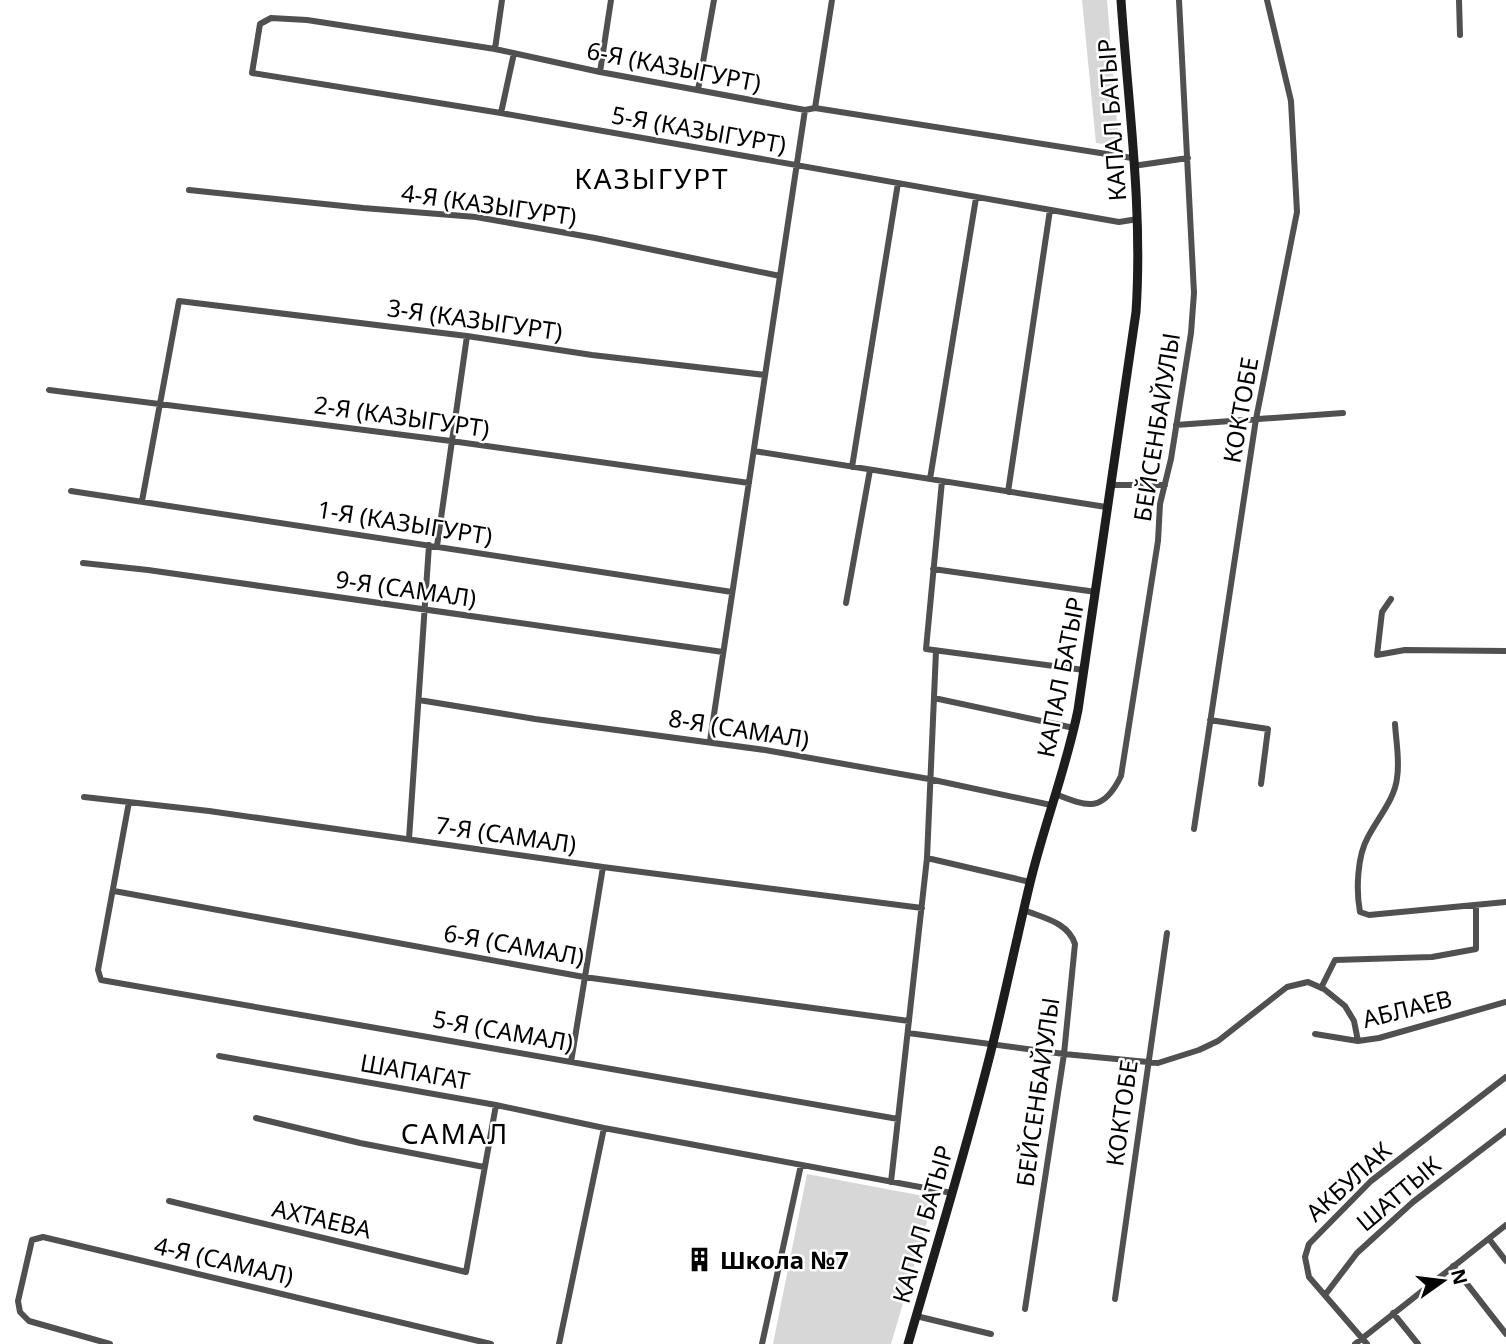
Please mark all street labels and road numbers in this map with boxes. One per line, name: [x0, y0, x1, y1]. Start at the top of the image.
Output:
street label: 6-Я (КАЗЫГУРТ): [584, 33, 764, 99]
street label: КАПАЛ БАТЫР: [1089, 38, 1133, 202]
street label: 5-Я (КАЗЫГУРТ): [609, 97, 789, 161]
street label: 4-Я (КАЗЫГУРТ): [399, 175, 579, 233]
street label: 3-Я (КАЗЫГУРТ): [385, 290, 565, 348]
street label: БЕЙСЕНБАЙУЛЫ: [1125, 330, 1187, 524]
street label: КОКТОБЕ: [1214, 354, 1266, 466]
street label: 2-Я (КАЗЫГУРТ): [312, 387, 492, 445]
street label: 1-Я (КАЗЫГУРТ): [315, 492, 495, 552]
street label: 9-Я (САМАЛ): [333, 562, 479, 614]
street label: КАПАЛ БАТЫР: [1028, 594, 1092, 760]
street label: 8-Я (САМАЛ): [666, 701, 812, 755]
street label: 7-Я (САМАЛ): [433, 808, 579, 860]
street label: 6-Я (САМАЛ): [441, 915, 587, 973]
street label: АБЛАЕВ: [1359, 981, 1455, 1035]
street label: БЕЙСЕНБАЙУЛЫ: [1007, 995, 1067, 1189]
street label: 5-Я (САМАЛ): [430, 1001, 576, 1059]
street label: ШАПАГАТ: [358, 1045, 473, 1097]
street label: КОКТОБЕ: [1097, 1058, 1145, 1168]
street label: АКБУЛАК: [1298, 1134, 1398, 1228]
street label: КАПАЛ БАТЫР: [884, 1141, 960, 1307]
street label: ШАТТЫК: [1349, 1148, 1447, 1238]
street label: АХТАЕВА: [269, 1191, 375, 1246]
street label: 4-Я (САМАЛ): [151, 1228, 297, 1292]

